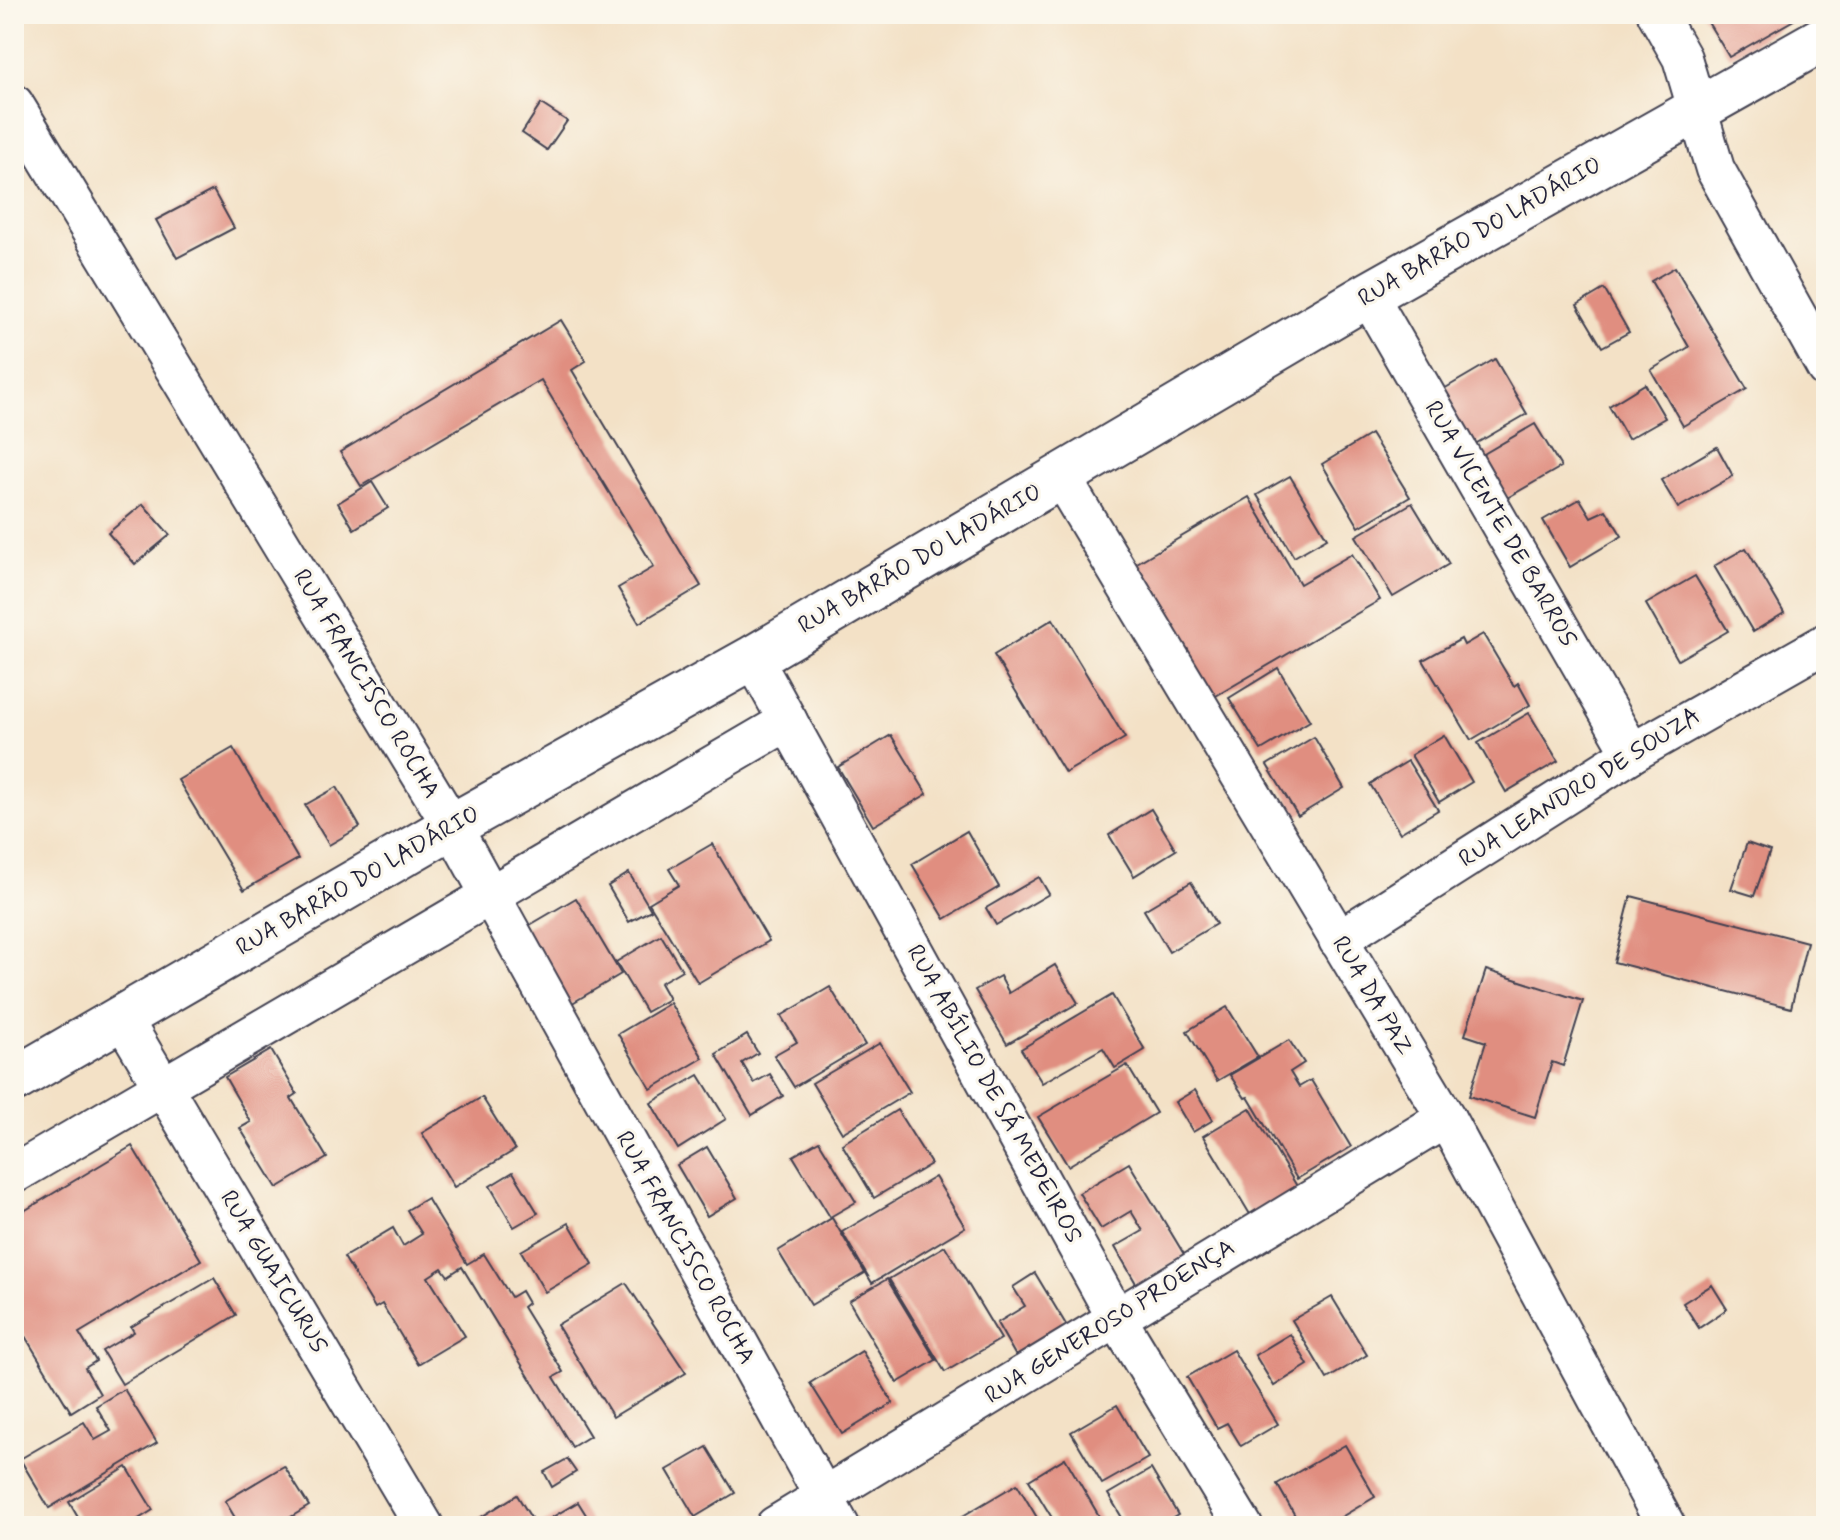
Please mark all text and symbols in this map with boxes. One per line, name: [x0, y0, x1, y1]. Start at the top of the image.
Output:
street label: RUA BARÃO DO LADÁRIO: [1352, 149, 1607, 314]
street label: RUA VICENTE DE BARROS: [1417, 395, 1583, 653]
street label: RUA BARÃO DO LADÁRIO: [792, 476, 1047, 641]
street label: RUA FRANCISCO ROCHA: [285, 564, 447, 804]
street label: RUA LEANDRO DE SOUZA: [1453, 701, 1707, 875]
street label: RUA BARÃO DO LADÁRIO: [230, 798, 485, 963]
street label: RUA DA PAZ: [1324, 931, 1420, 1061]
street label: RUA ABÍLIO DE SÁ MEDEIROS: [899, 939, 1090, 1249]
street label: RUA FRANCISCO ROCHA: [608, 1126, 762, 1370]
street label: RUA GUAICURUS: [212, 1185, 334, 1359]
street label: RUA GENEROSO PROENÇA: [979, 1232, 1241, 1412]

